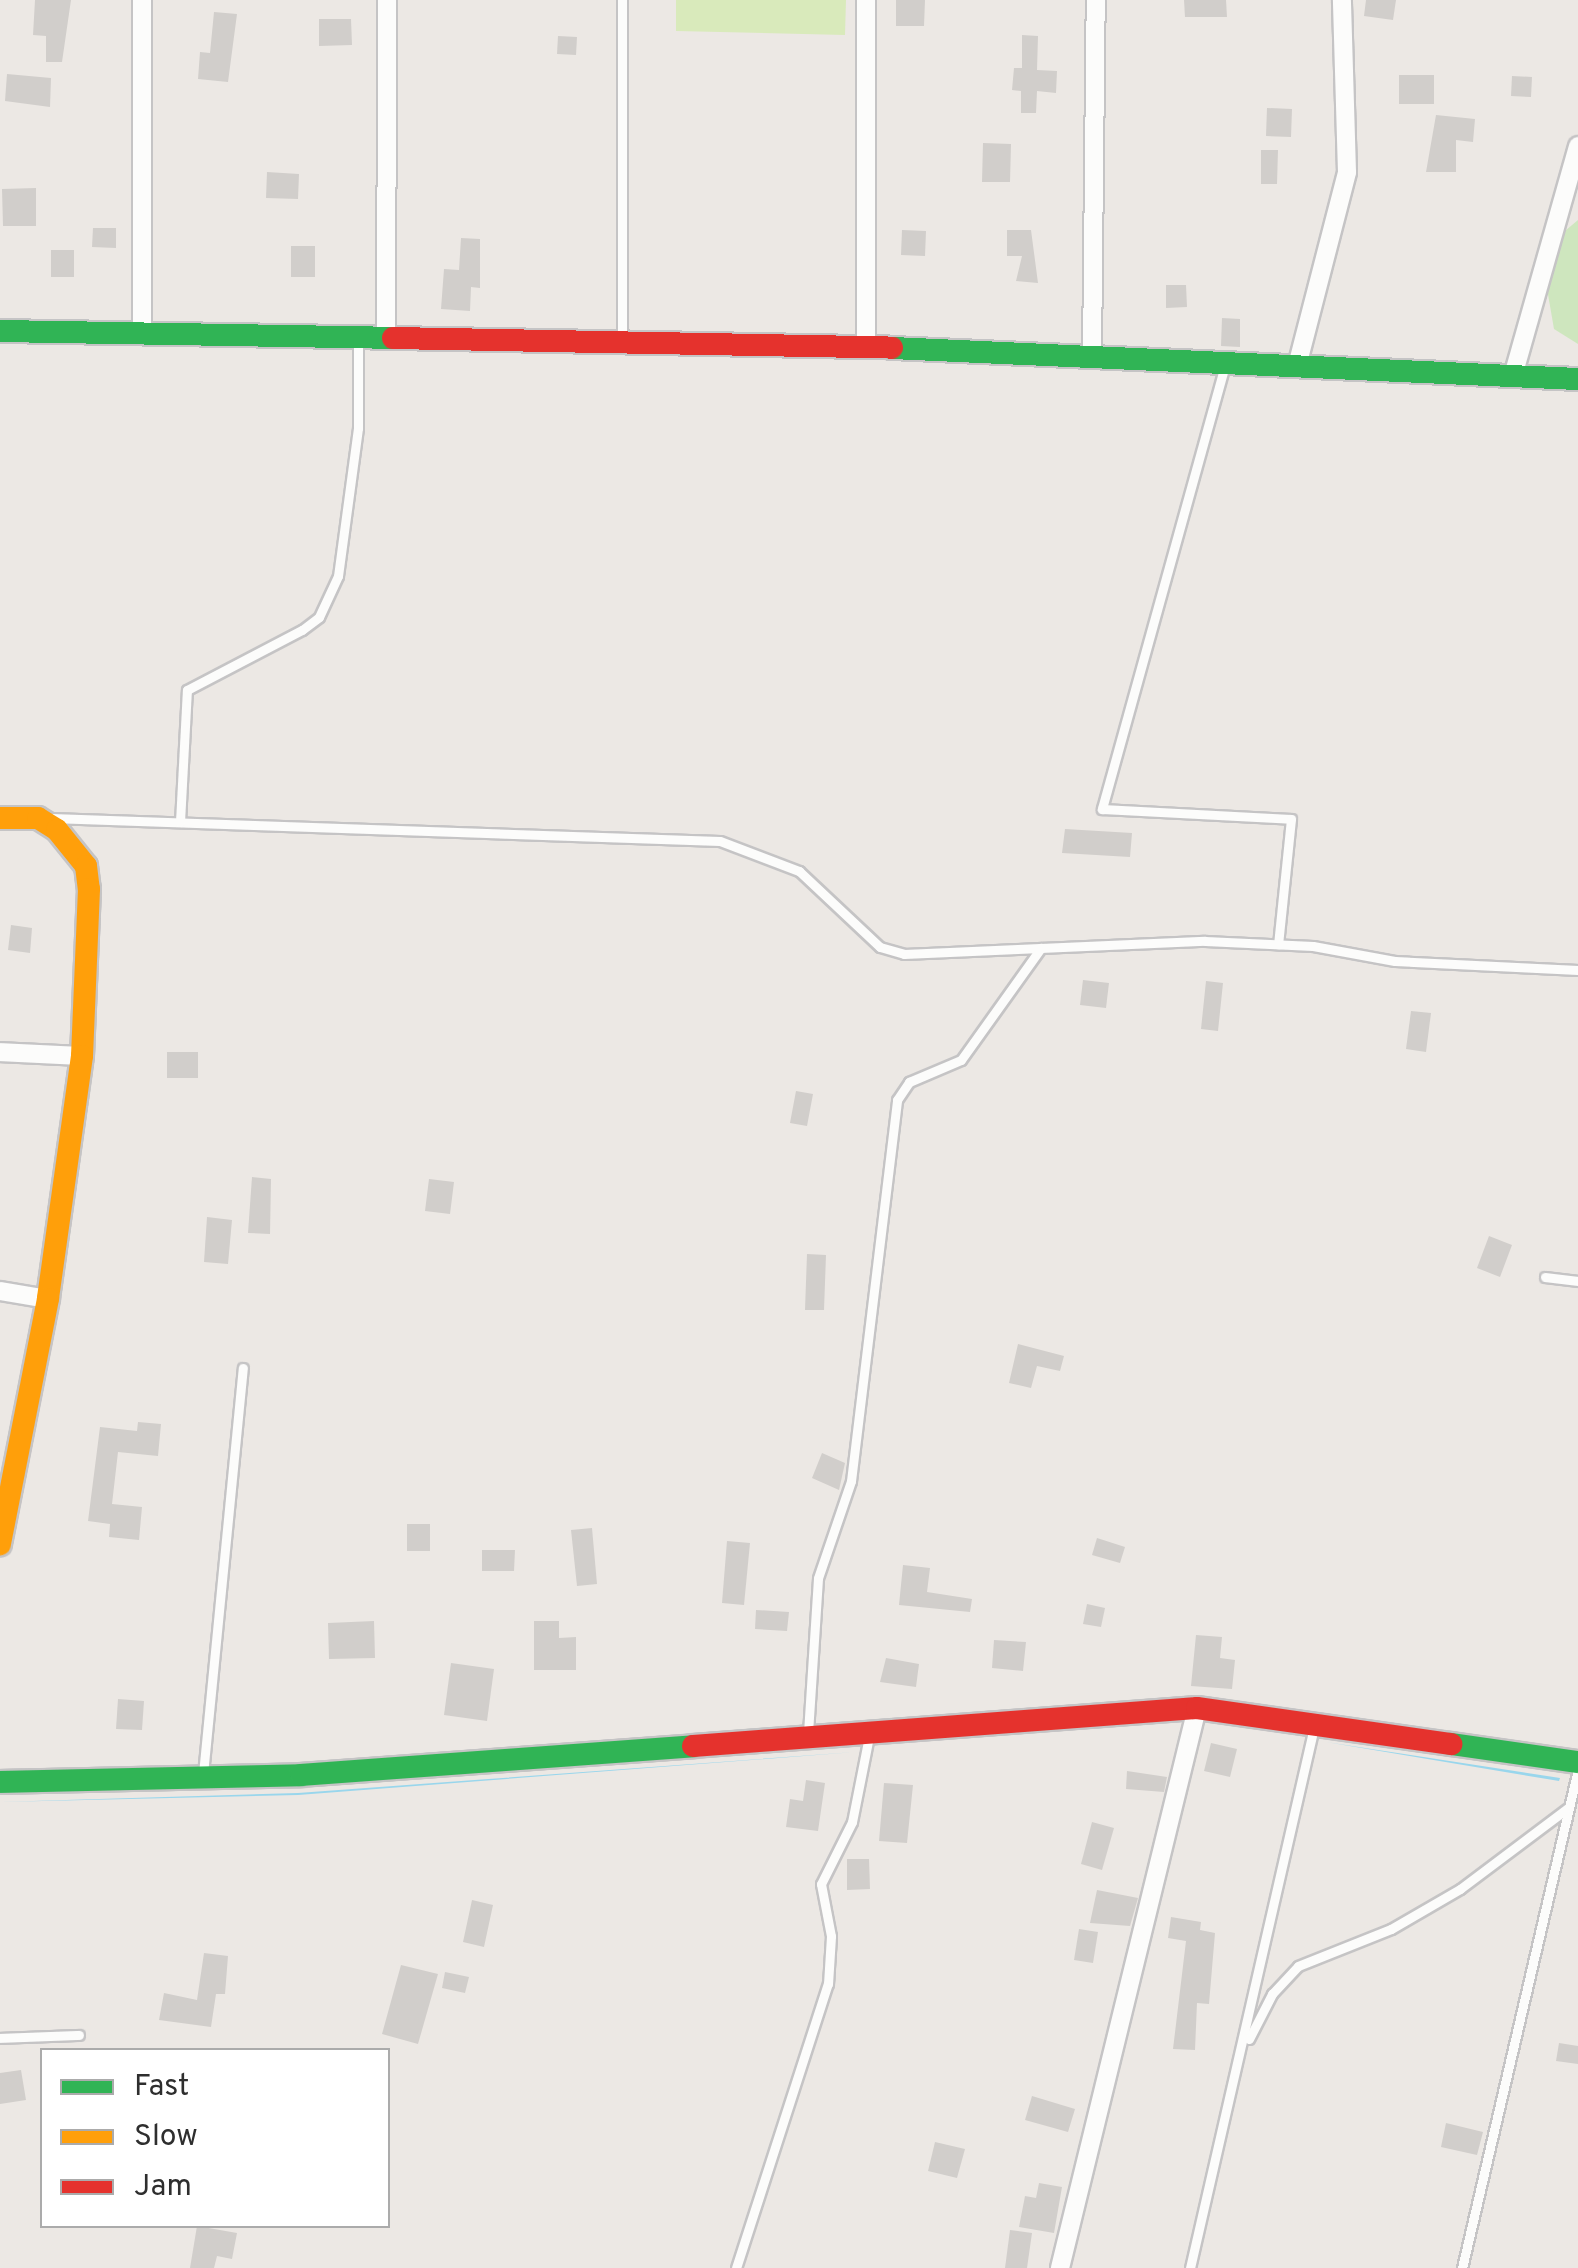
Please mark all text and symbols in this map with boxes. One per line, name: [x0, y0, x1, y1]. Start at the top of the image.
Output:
legend: [40, 2048, 390, 2228]
text: Fast: [134, 2069, 189, 2106]
text: Slow: [134, 2119, 198, 2156]
text: Jam: [134, 2169, 192, 2206]

